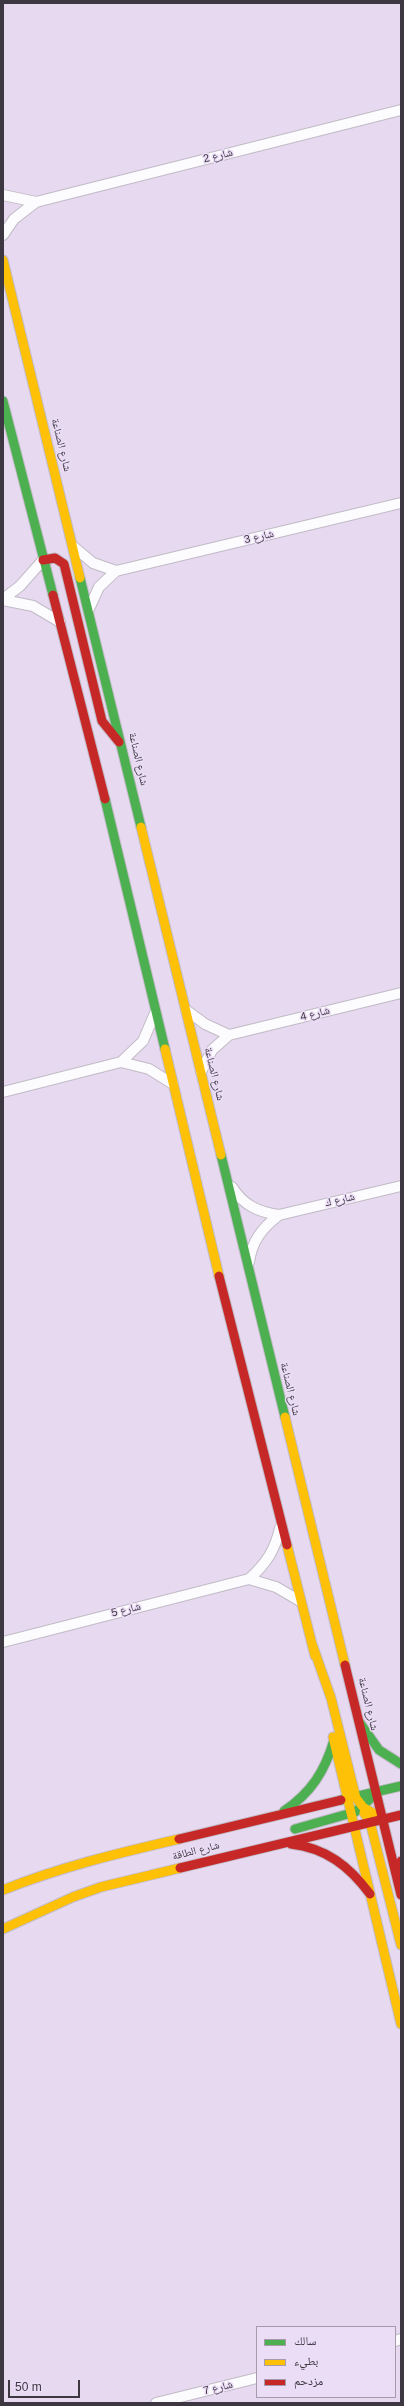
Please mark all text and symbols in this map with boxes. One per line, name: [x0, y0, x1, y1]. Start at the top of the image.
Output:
street label: شارع 2: [202, 146, 234, 166]
street label: شارع الصناعة: [48, 417, 74, 473]
street label: شارع 3: [243, 527, 275, 547]
street label: شارع الصناعة: [125, 731, 151, 787]
street label: شارع 4: [299, 1004, 331, 1024]
street label: شارع الصناعة: [201, 1046, 227, 1102]
street label: شارع ك: [324, 1190, 356, 1210]
street label: شارع الصناعة: [277, 1361, 303, 1417]
street label: شارع 5: [110, 1600, 142, 1620]
street label: شارع الصناعة: [355, 1676, 381, 1732]
street label: شارع الطاقة: [171, 1839, 221, 1863]
legend: [256, 2326, 396, 2398]
text: سالك: [294, 2334, 316, 2348]
text: بطيء: [294, 2354, 318, 2368]
scale bar: [10, 2372, 82, 2398]
text: مزدحم: [294, 2374, 323, 2388]
street label: شارع 7: [202, 2378, 234, 2398]
text: 50 m: [15, 2380, 42, 2394]

